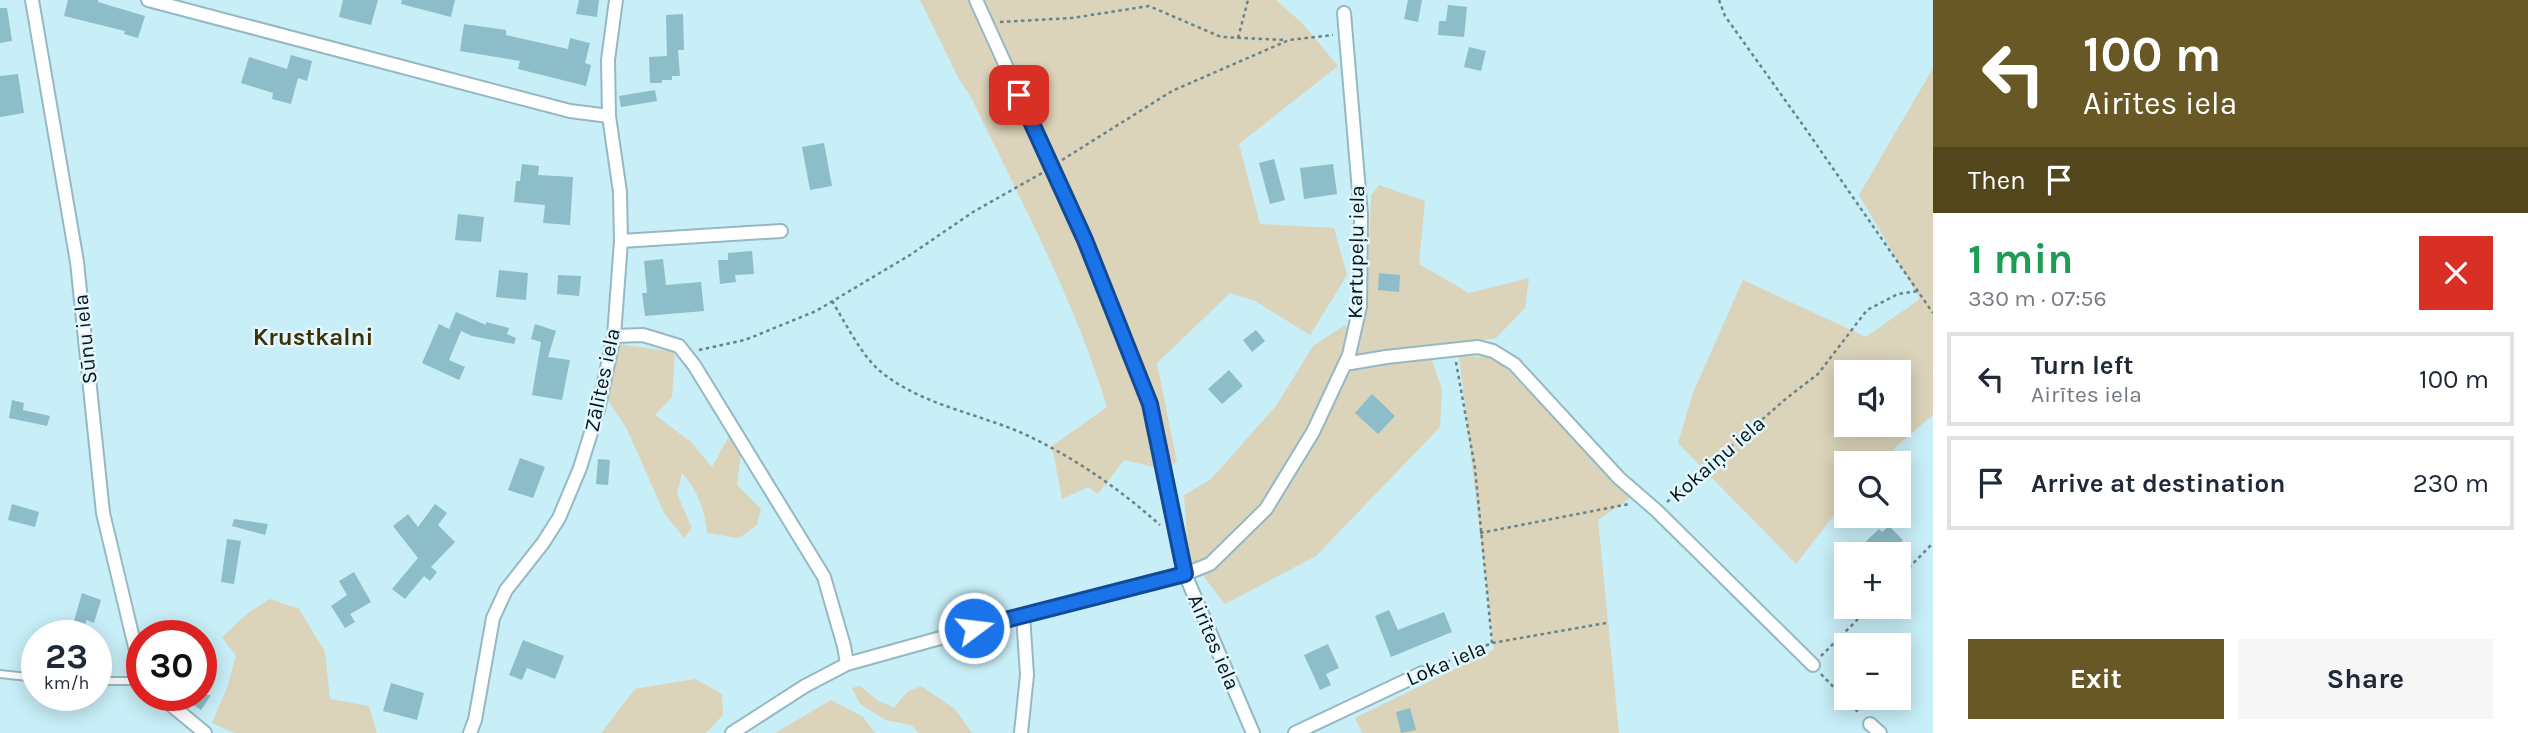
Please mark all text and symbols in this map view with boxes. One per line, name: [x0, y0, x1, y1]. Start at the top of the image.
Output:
text: 100 m: [2083, 26, 2221, 83]
icon: left: [1968, 28, 2059, 119]
pin: [989, 65, 1049, 125]
icon: arrive: [1000, 76, 1038, 114]
text: Airītes iela: [2083, 85, 2237, 122]
icon: arrive: [2040, 161, 2078, 199]
text: Then: [1968, 165, 2026, 196]
street label: Kartupeļu iela: [1343, 185, 1369, 319]
text: 1 min: [1968, 234, 2073, 284]
button: close: [2419, 236, 2493, 310]
text: 330 m · 07:56: [1968, 285, 2107, 312]
street label: Sūnu iela: [68, 293, 102, 385]
district label: Krustkalni: [253, 323, 373, 351]
street label: Zālītes iela: [579, 326, 625, 434]
text: Turn left: [2031, 350, 2133, 381]
map controls: [1834, 360, 1911, 710]
button: sound: [1834, 360, 1911, 437]
icon: left: [1972, 360, 2010, 398]
text: 100 m: [2419, 364, 2489, 395]
text: Airītes iela: [2031, 381, 2142, 408]
street label: Kokaiņu iela: [1664, 411, 1770, 507]
button: search: [1834, 451, 1911, 528]
icon: arrive: [1972, 464, 2010, 502]
text: Arrive at destination: [2031, 468, 2285, 499]
text: 230 m: [2413, 468, 2489, 499]
button: +: [1834, 542, 1911, 619]
position arrow: [937, 591, 1011, 665]
street label: Airītes iela: [1183, 591, 1245, 693]
speed limit sign: 30: [126, 620, 217, 711]
button: −: [1834, 633, 1911, 710]
text: 23: [45, 636, 88, 677]
street label: Loka iela: [1403, 636, 1489, 690]
button: Exit: [1968, 639, 2224, 719]
button: Share: [2238, 639, 2493, 719]
text: km/h: [44, 672, 89, 694]

